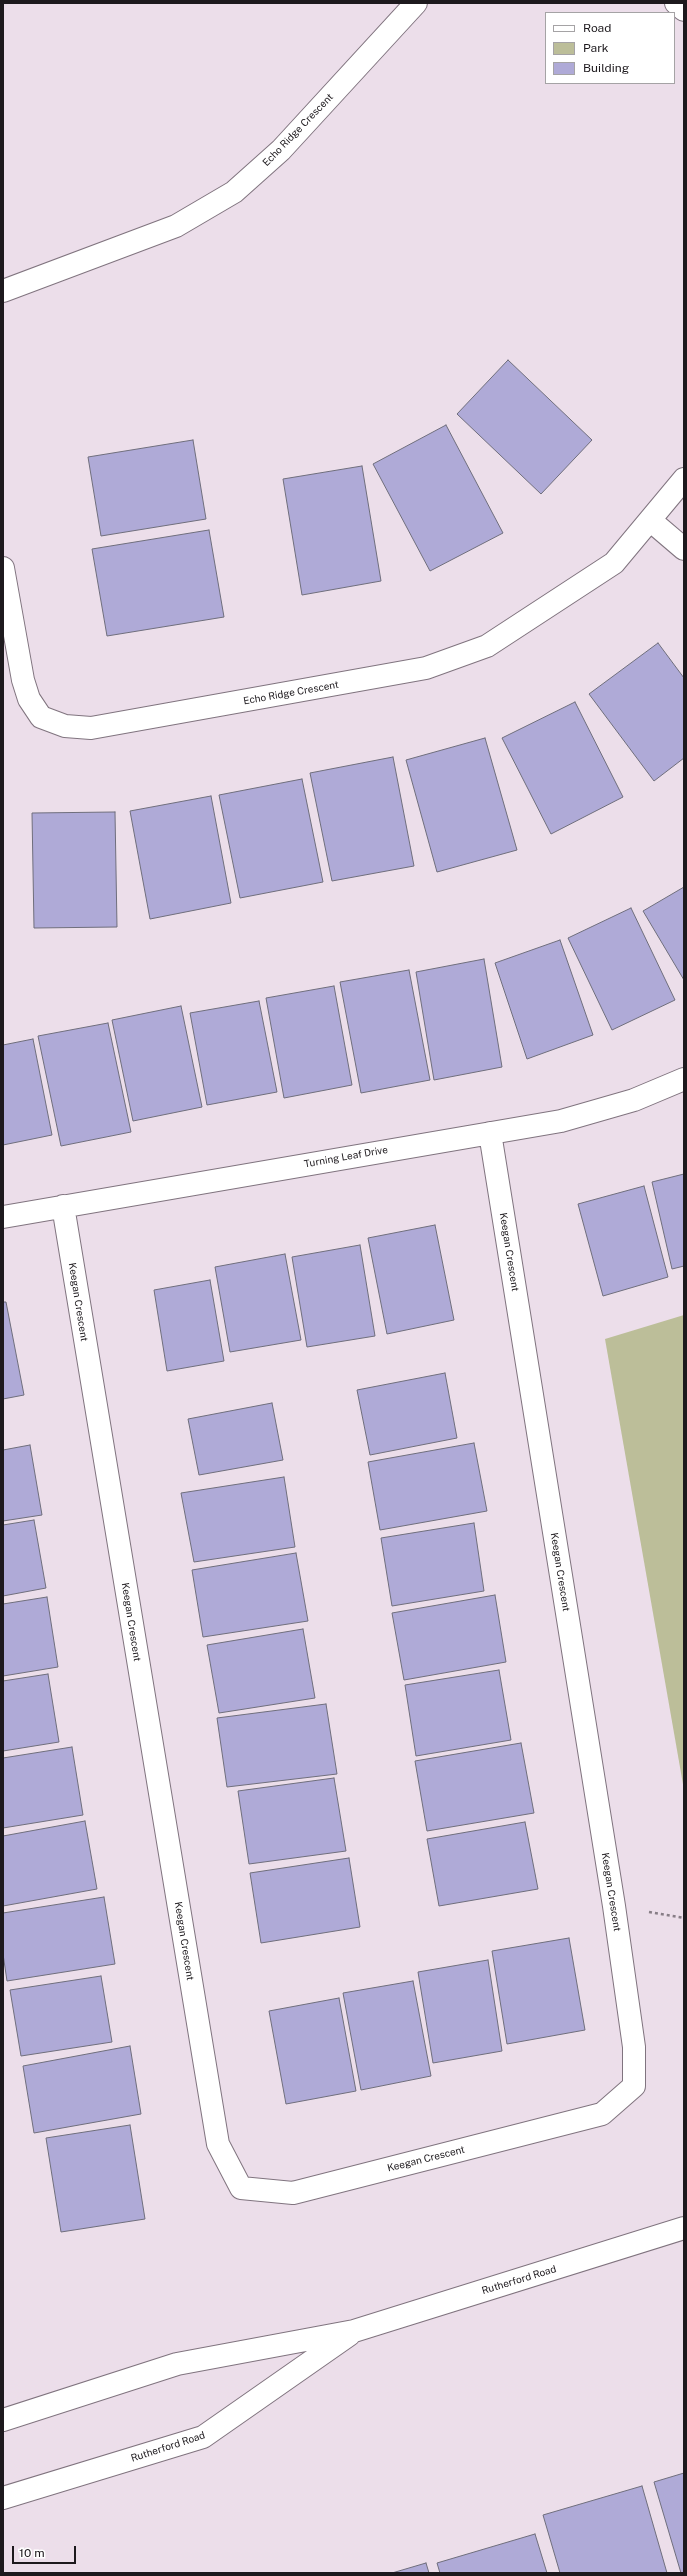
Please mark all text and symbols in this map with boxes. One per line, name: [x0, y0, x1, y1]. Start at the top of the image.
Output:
legend: [545, 12, 675, 84]
text: Road: [583, 21, 611, 35]
text: Park: [583, 41, 609, 55]
text: Building: [583, 61, 629, 75]
street label: Echo Ridge Crescent: [260, 91, 336, 169]
street label: Echo Ridge Crescent: [242, 679, 340, 707]
street label: Turning Leaf Drive: [303, 1144, 389, 1170]
street label: Keegan Crescent: [497, 1212, 521, 1292]
street label: Keegan Crescent: [66, 1262, 90, 1342]
street label: Keegan Crescent: [548, 1532, 572, 1612]
street label: Keegan Crescent: [119, 1582, 143, 1662]
street label: Keegan Crescent: [599, 1852, 623, 1932]
street label: Keegan Crescent: [172, 1901, 196, 1981]
street label: Keegan Crescent: [386, 2144, 466, 2174]
street label: Rutherford Road: [480, 2263, 558, 2297]
street label: Rutherford Road: [129, 2429, 207, 2465]
scale bar: [14, 2538, 78, 2564]
text: 10 m: [19, 2546, 45, 2560]

